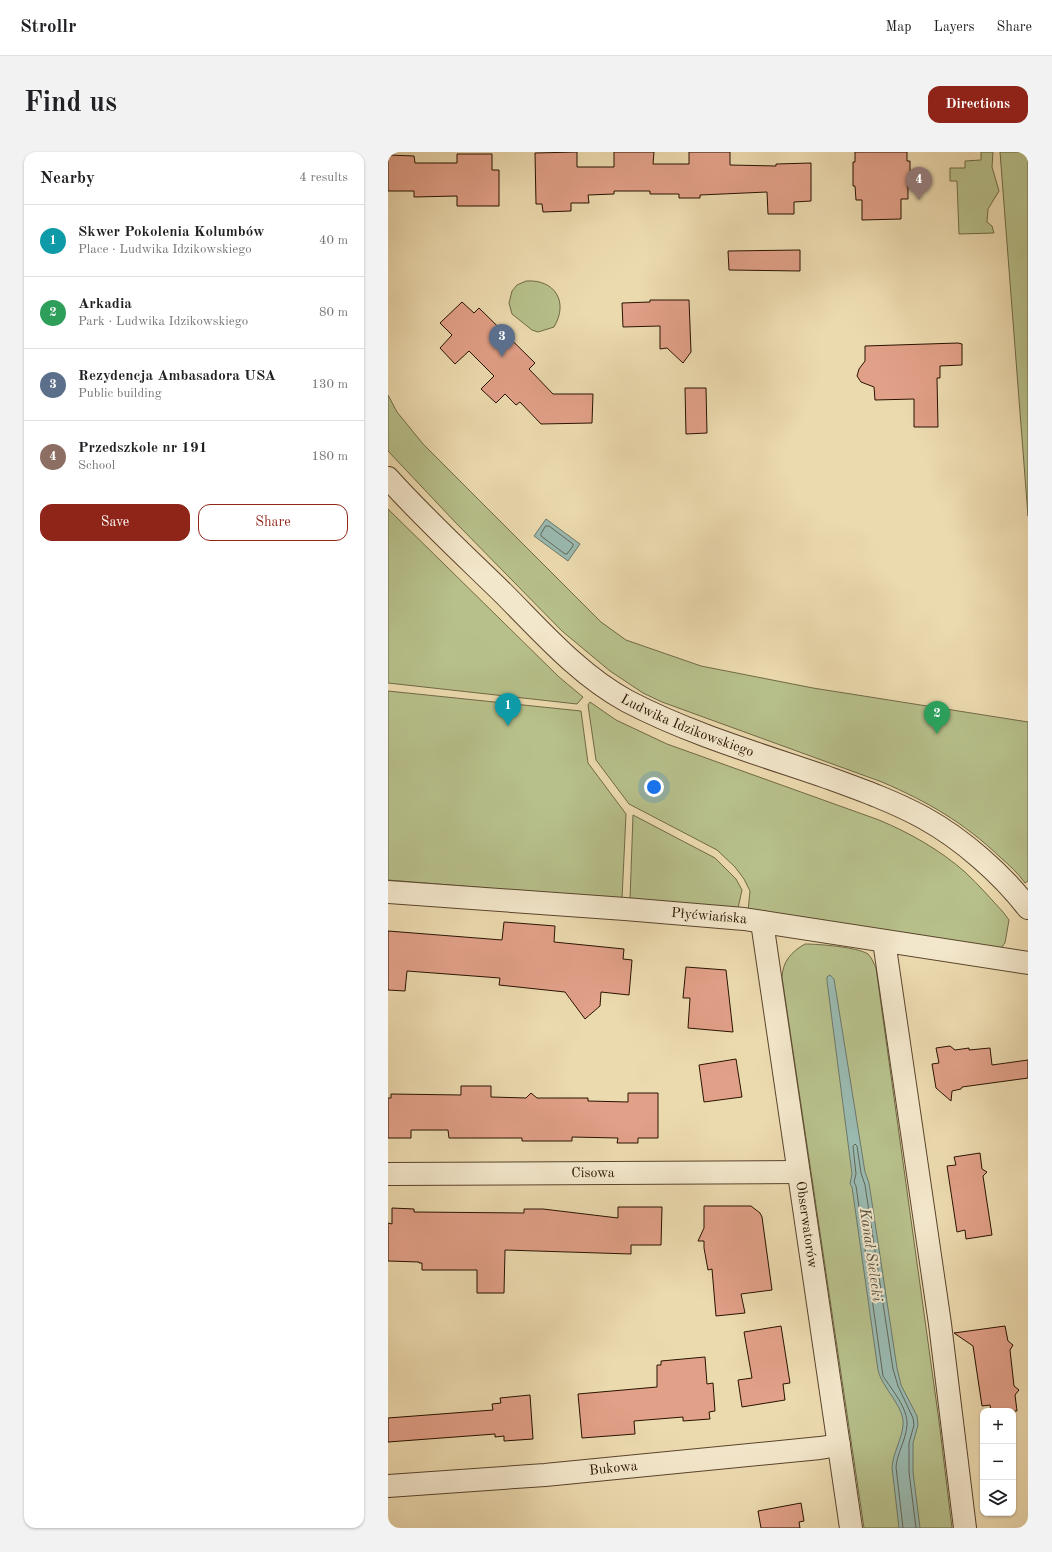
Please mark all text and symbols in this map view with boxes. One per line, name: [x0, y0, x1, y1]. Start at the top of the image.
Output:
text: Strollr: [20, 18, 76, 37]
text: Map: [886, 20, 912, 34]
text: Layers: [934, 20, 975, 34]
text: Share: [997, 20, 1032, 34]
button: Directions: [928, 86, 1028, 123]
text: Find us: [24, 90, 117, 118]
pin: 4: [906, 167, 932, 200]
text: Nearby: [40, 170, 95, 187]
text: 4 results: [299, 171, 348, 184]
text: Skwer Pokolenia Kolumbów: [78, 225, 265, 240]
text: 1: [49, 234, 57, 247]
text: 40 m: [319, 234, 348, 247]
text: Place · Ludwika Idzikowskiego: [78, 243, 252, 256]
text: Arkadia: [78, 297, 132, 312]
text: 2: [49, 306, 57, 319]
text: 80 m: [319, 306, 348, 319]
text: Park · Ludwika Idzikowskiego: [78, 315, 248, 328]
pin: 3: [489, 324, 515, 357]
text: Rezydencja Ambasadora USA: [78, 369, 276, 384]
text: 3: [49, 378, 57, 391]
text: 130 m: [311, 378, 348, 391]
text: Public building: [78, 387, 162, 400]
text: Przedszkole nr 191: [78, 441, 207, 456]
text: 4: [49, 450, 57, 463]
text: 180 m: [311, 450, 348, 463]
text: School: [78, 459, 115, 472]
button: Save: [40, 504, 190, 541]
button: Share: [198, 504, 348, 541]
street label: Ludwika Idzikowskiego: [618, 692, 756, 759]
pin: 1: [495, 693, 521, 726]
pin: 2: [924, 701, 950, 734]
your location: [644, 777, 664, 797]
street label: Płyćwiańska: [671, 906, 748, 926]
street label: Cisowa: [571, 1166, 615, 1180]
street label: Obserwatorów: [793, 1180, 820, 1269]
water label: Kanał Sielecki: [856, 1206, 884, 1303]
map controls: [980, 1408, 1016, 1516]
button: +: [980, 1408, 1016, 1444]
button: −: [980, 1444, 1016, 1480]
street label: Bukowa: [588, 1459, 638, 1478]
button: layers: [980, 1480, 1016, 1516]

